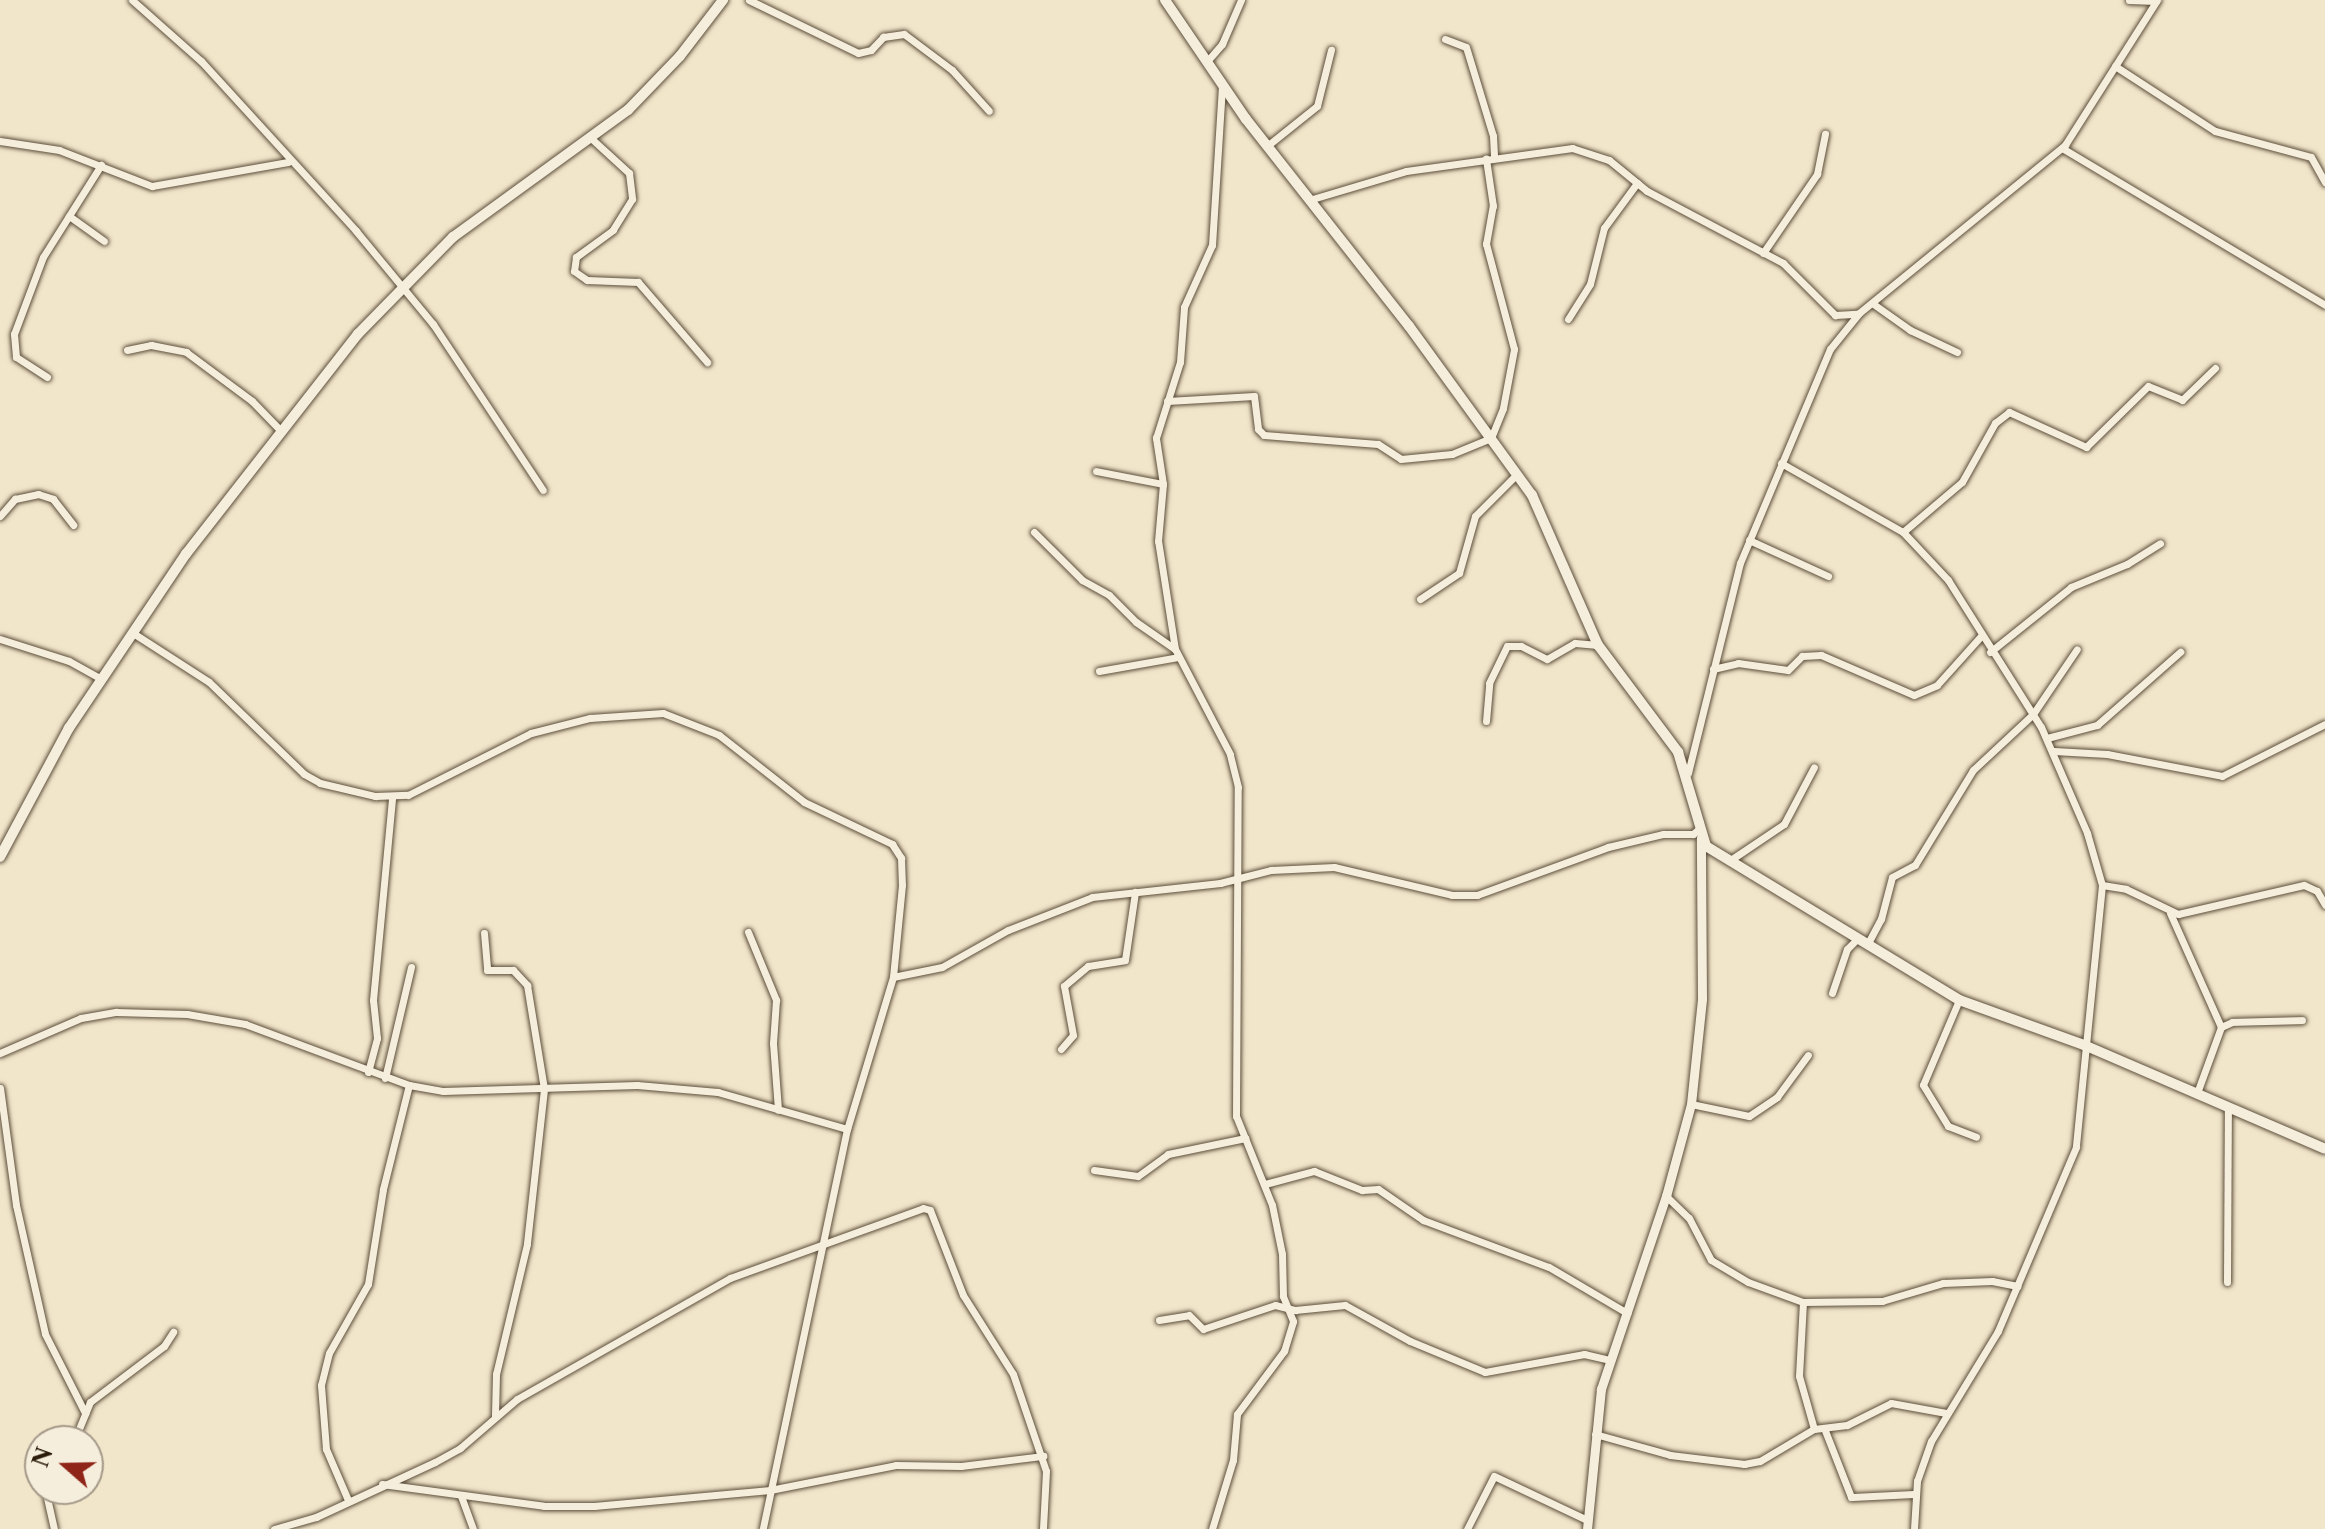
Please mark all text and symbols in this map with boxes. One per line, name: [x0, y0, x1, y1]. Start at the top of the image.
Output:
north arrow: [24, 1425, 104, 1505]
text: N: [27, 1444, 59, 1471]

